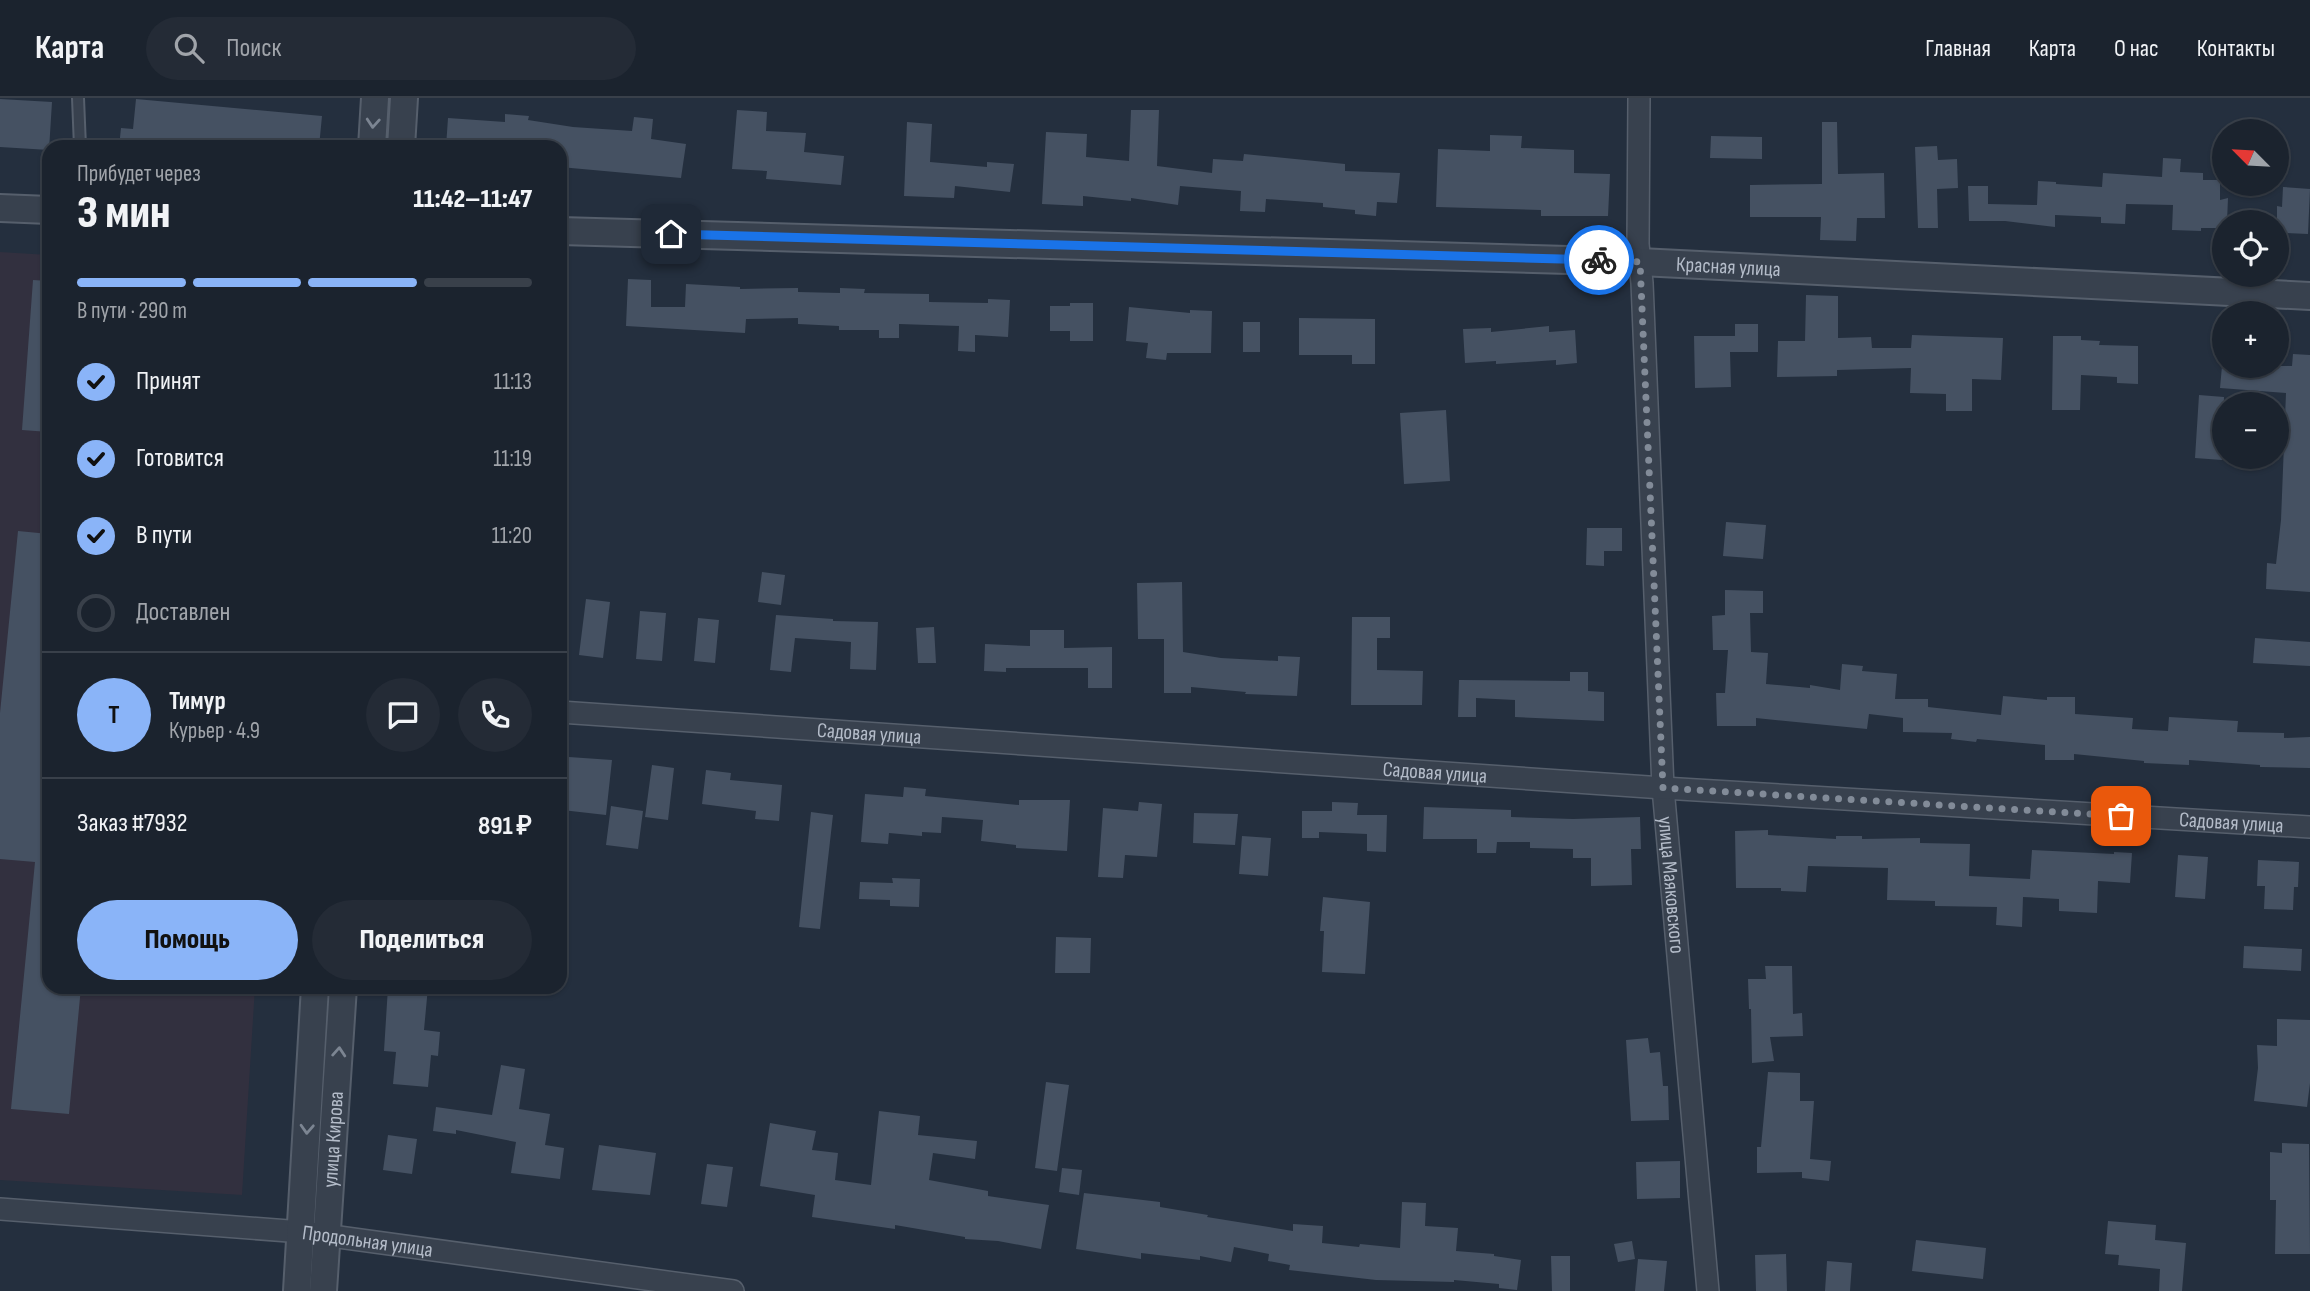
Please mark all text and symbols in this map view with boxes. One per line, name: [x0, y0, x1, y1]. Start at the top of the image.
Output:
search box: [146, 17, 636, 80]
text: Карта: [35, 28, 104, 68]
icon: search: [170, 29, 208, 67]
text: Поиск: [226, 33, 281, 64]
text: Главная: [1925, 34, 1991, 63]
text: Карта: [2029, 34, 2076, 63]
text: О нас: [2114, 34, 2159, 63]
text: Контакты: [2197, 34, 2275, 63]
one-way arrow: [366, 117, 381, 128]
north arrow: [2212, 119, 2289, 196]
map controls: [2212, 119, 2289, 469]
text: Прибудет через: [77, 160, 201, 188]
text: 11:42–11:47: [413, 184, 532, 215]
text: 3 мин: [77, 186, 171, 241]
pin: [641, 204, 701, 264]
button: locate: [2212, 210, 2289, 287]
icon: home: [652, 215, 690, 253]
courier: [1564, 225, 1634, 295]
icon: bike: [1580, 241, 1618, 279]
street label: Красная улица: [1676, 251, 1781, 282]
text: В пути · 290 m: [77, 297, 187, 325]
button: +: [2212, 301, 2289, 378]
icon: check: [77, 363, 115, 401]
text: Принят: [136, 366, 201, 397]
text: 11:13: [494, 368, 532, 396]
button: −: [2212, 392, 2289, 469]
icon: check: [77, 440, 115, 478]
text: Готовится: [136, 443, 224, 474]
text: 11:19: [493, 445, 532, 473]
icon: check: [77, 517, 115, 555]
text: В пути: [136, 520, 192, 551]
text: 11:20: [492, 522, 532, 550]
text: Доставлен: [136, 597, 230, 628]
button: chat: [366, 678, 440, 752]
button: phone: [458, 678, 532, 752]
text: Тимур: [169, 686, 226, 717]
text: Т: [108, 700, 120, 731]
text: Курьер · 4.9: [169, 717, 260, 745]
street label: Садовая улица: [816, 717, 922, 749]
street label: Садовая улица: [1382, 756, 1488, 788]
pin: [2091, 786, 2151, 846]
icon: bag: [2102, 797, 2140, 835]
street label: Садовая улица: [2178, 807, 2284, 838]
text: Заказ #7932: [77, 808, 187, 839]
text: 891 ₽: [478, 811, 532, 842]
street label: улица Маяковского: [1653, 815, 1690, 955]
button: Помощь: [77, 900, 298, 980]
button: Поделиться: [312, 900, 532, 980]
one-way arrow: [331, 1046, 346, 1057]
street label: улица Кирова: [317, 1090, 349, 1188]
one-way arrow: [300, 1123, 315, 1134]
street label: Продольная улица: [301, 1220, 434, 1262]

